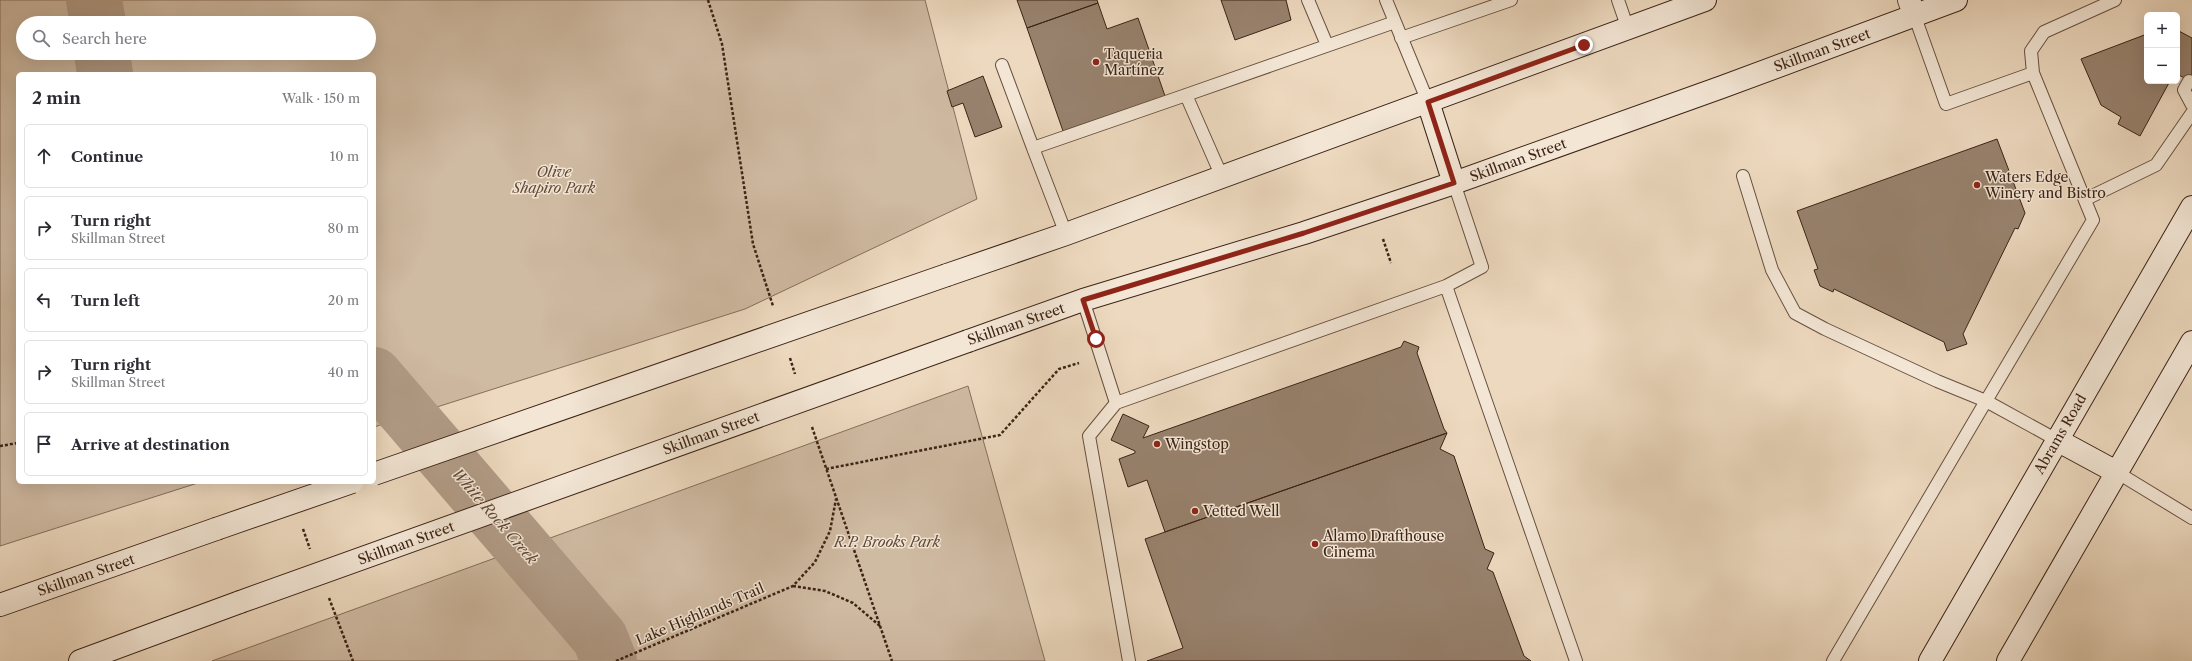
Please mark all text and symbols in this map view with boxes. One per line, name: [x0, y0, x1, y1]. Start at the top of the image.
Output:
map controls: [2144, 12, 2180, 84]
button: +: [2144, 12, 2180, 48]
search box: [16, 16, 376, 60]
street label: Skillman Street: [1771, 24, 1873, 76]
icon: search: [30, 27, 52, 49]
text: Search here: [62, 29, 147, 48]
route end: [1575, 36, 1593, 54]
place label: Taqueria Martínez: [1104, 45, 1164, 79]
button: −: [2144, 48, 2180, 84]
marker: Taqueria Martínez: [1091, 57, 1101, 67]
text: 2 min: [32, 88, 81, 108]
text: Walk · 150 m: [282, 90, 360, 106]
street label: Skillman Street: [1467, 134, 1569, 186]
icon: ahead: [33, 145, 55, 167]
text: Continue: [71, 147, 143, 166]
text: 10 m: [330, 148, 359, 164]
park label: Olive Shapiro Park: [512, 163, 596, 197]
place label: Waters Edge Winery and Bistro: [1984, 168, 2106, 202]
marker: Waters Edge Winery and Bistro: [1972, 180, 1982, 190]
text: Turn right: [71, 211, 151, 230]
icon: right: [33, 217, 55, 239]
text: 80 m: [327, 220, 359, 236]
text: Skillman Street: [71, 230, 165, 246]
icon: left: [33, 289, 55, 311]
text: Turn left: [71, 291, 140, 310]
text: 20 m: [328, 292, 359, 308]
street label: Skillman Street: [965, 299, 1067, 349]
route start: [1087, 330, 1105, 348]
text: Turn right: [71, 355, 151, 374]
icon: right: [33, 361, 55, 383]
text: 40 m: [328, 364, 359, 380]
text: Skillman Street: [71, 374, 165, 390]
street label: Abrams Road: [2029, 390, 2090, 478]
street label: Skillman Street: [660, 407, 762, 459]
icon: arrive: [33, 433, 55, 455]
text: Arrive at destination: [71, 435, 230, 454]
place label: Wingstop: [1164, 435, 1229, 453]
marker: Wingstop: [1152, 439, 1162, 449]
water label: White Rock Creek: [448, 464, 542, 568]
place label: Vetted Well: [1202, 502, 1279, 520]
marker: Vetted Well: [1190, 506, 1200, 516]
street label: Skillman Street: [355, 517, 457, 569]
place label: Alamo Drafthouse Cinema: [1322, 527, 1445, 561]
park label: R.P. Brooks Park: [833, 533, 941, 551]
marker: Alamo Drafthouse Cinema: [1310, 539, 1320, 549]
street label: Skillman Street: [35, 550, 137, 600]
street label: Lake Highlands Trail: [633, 579, 767, 649]

